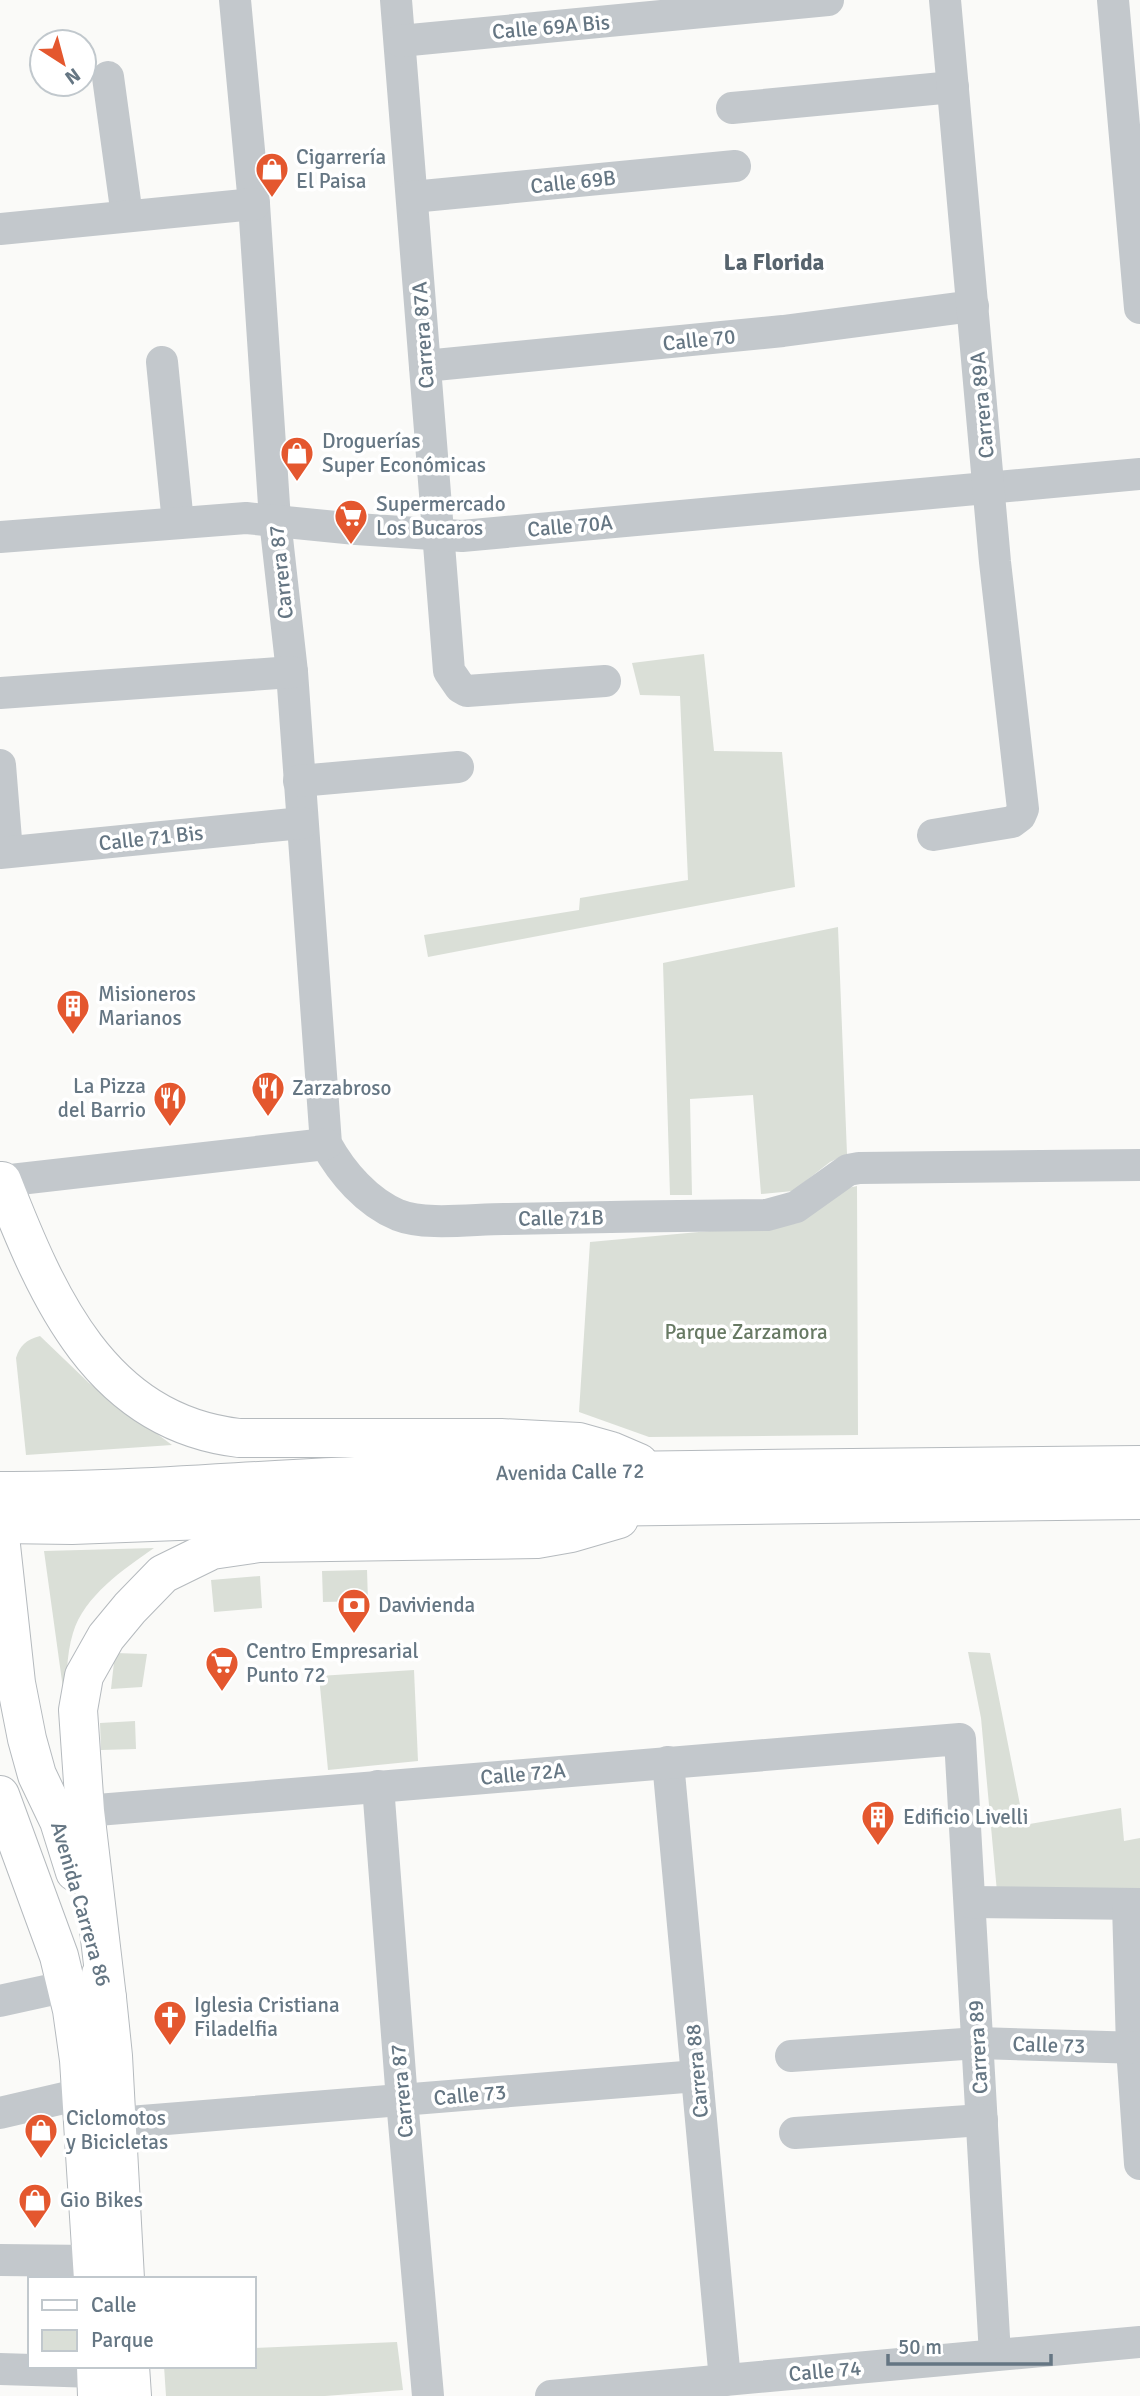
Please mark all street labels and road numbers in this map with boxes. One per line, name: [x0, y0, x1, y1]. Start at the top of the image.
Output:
street label: Calle 69A Bis: [491, 9, 611, 45]
street label: Calle 69B: [529, 165, 617, 199]
street label: Carrera 87A: [406, 281, 440, 389]
street label: Calle 70: [661, 323, 737, 357]
street label: Carrera 89A: [964, 350, 1000, 459]
street label: Calle 70A: [526, 509, 614, 543]
street label: Carrera 87: [263, 524, 299, 620]
street label: Calle 71 Bis: [97, 820, 205, 856]
street label: Calle 71B: [518, 1204, 604, 1232]
street label: Avenida Calle 72: [495, 1458, 645, 1486]
street label: Calle 72A: [479, 1757, 567, 1791]
street label: Avenida Carrera 86: [45, 1819, 117, 1989]
street label: Carrera 89: [963, 1999, 993, 2095]
street label: Carrera 88: [680, 2023, 714, 2119]
street label: Calle 73: [1012, 2031, 1086, 2059]
street label: Carrera 87: [385, 2043, 419, 2139]
street label: Calle 73: [433, 2079, 507, 2111]
street label: Calle 74: [788, 2355, 862, 2387]

